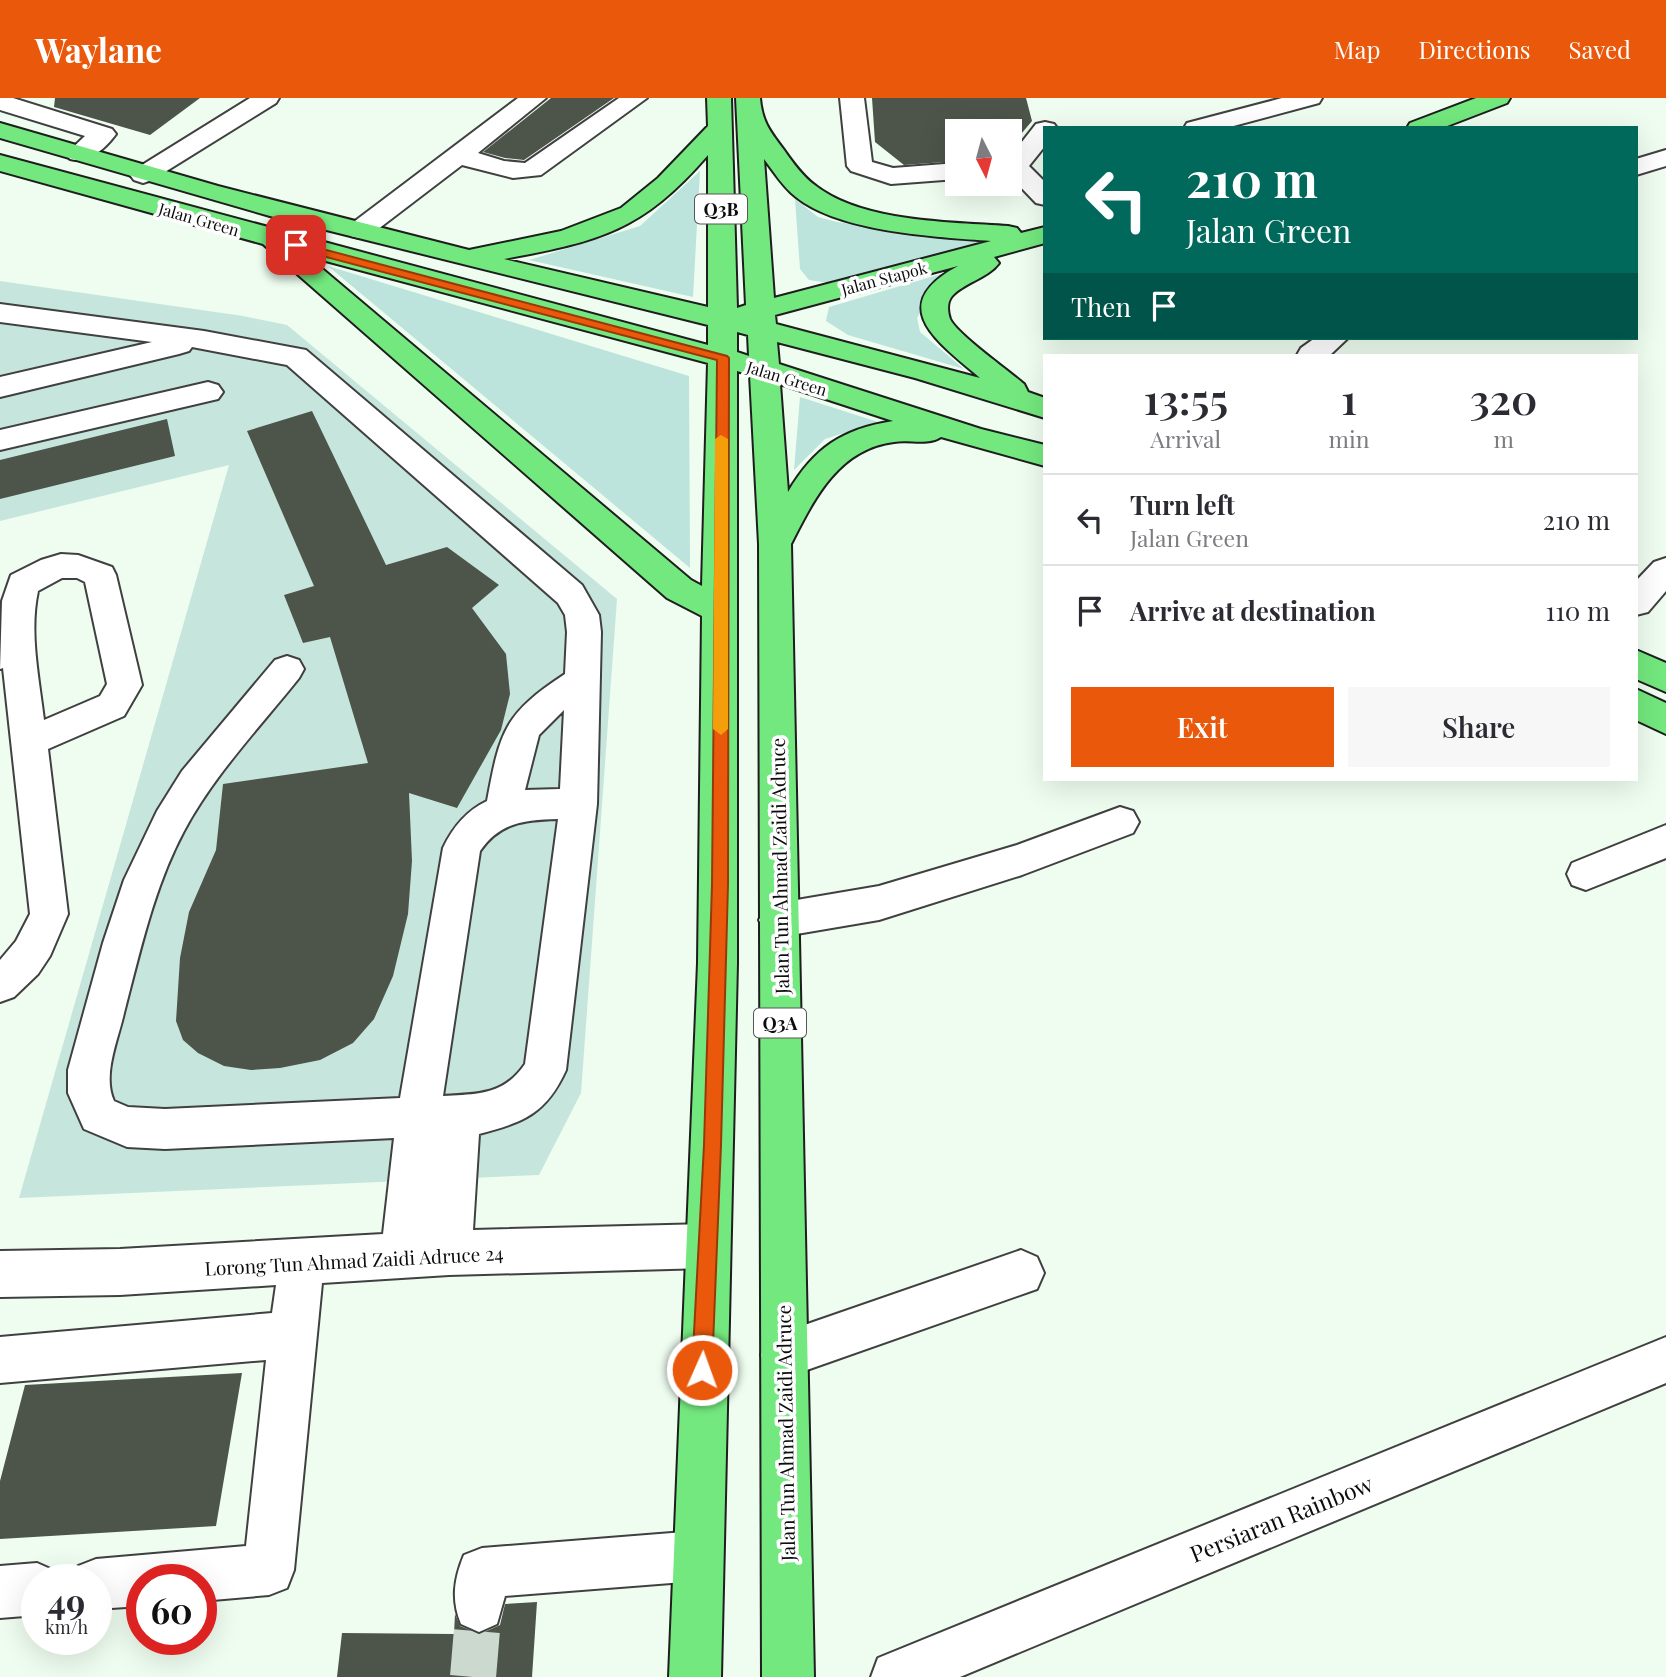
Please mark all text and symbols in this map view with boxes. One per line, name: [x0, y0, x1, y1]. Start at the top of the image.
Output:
text: Waylane: [35, 27, 162, 71]
text: Map: [1334, 33, 1380, 65]
text: Directions: [1418, 33, 1531, 65]
text: Saved: [1569, 33, 1631, 65]
north arrow: [945, 119, 1022, 196]
map controls: [945, 119, 1022, 196]
text: 210 m: [1186, 145, 1318, 210]
icon: left: [1071, 154, 1162, 245]
road number: Q3B: [695, 194, 747, 224]
street label: Jalan Green: [155, 197, 242, 241]
text: Jalan Green: [1186, 208, 1351, 251]
pin: [266, 215, 326, 275]
icon: arrive: [277, 226, 315, 264]
street label: Jalan Stapok: [838, 256, 929, 300]
icon: arrive: [1145, 287, 1183, 325]
text: Then: [1071, 289, 1131, 324]
street label: Jalan Green: [743, 356, 830, 400]
text: 13:55: [1143, 370, 1228, 426]
text: 1: [1341, 370, 1357, 426]
text: 320: [1470, 370, 1538, 426]
text: Arrival: [1150, 423, 1221, 454]
text: min: [1328, 423, 1369, 454]
text: m: [1493, 423, 1514, 454]
text: Turn left: [1130, 487, 1235, 522]
icon: left: [1071, 501, 1109, 539]
text: 210 m: [1543, 502, 1610, 537]
text: Jalan Green: [1130, 522, 1249, 553]
icon: arrive: [1071, 592, 1109, 630]
text: Arrive at destination: [1130, 593, 1376, 628]
text: 110 m: [1546, 593, 1610, 628]
button: Exit: [1071, 687, 1334, 767]
button: Share: [1348, 687, 1610, 767]
street label: Jalan Tun Ahmad Zaidi Adruce: [764, 738, 794, 995]
road number: Q3A: [754, 1008, 806, 1038]
street label: Lorong Tun Ahmad Zaidi Adruce 24: [204, 1239, 504, 1281]
street label: Jalan Tun Ahmad Zaidi Adruce: [770, 1305, 800, 1562]
position arrow: [665, 1333, 739, 1407]
street label: Persiaran Rainbow: [1185, 1467, 1377, 1569]
speed limit sign: 60: [126, 1564, 217, 1655]
text: 49: [48, 1577, 85, 1624]
text: km/h: [45, 1615, 88, 1639]

